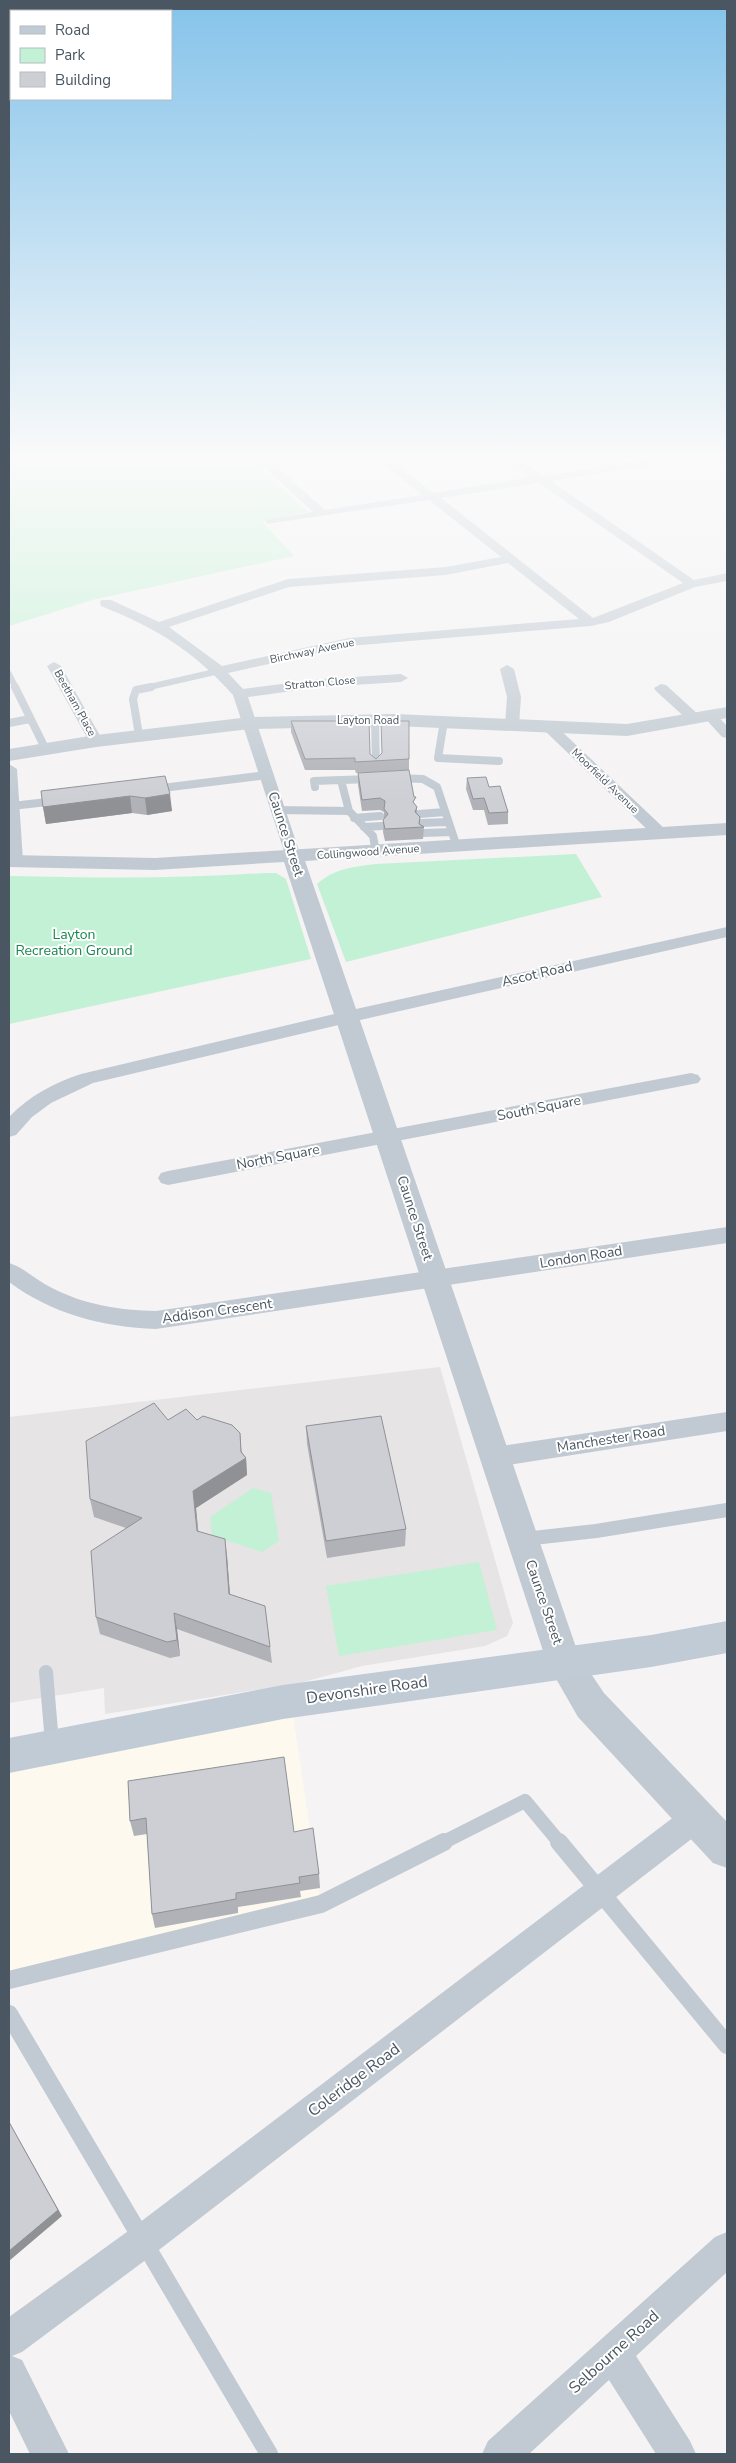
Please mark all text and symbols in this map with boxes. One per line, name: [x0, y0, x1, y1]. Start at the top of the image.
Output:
legend: [10, 10, 172, 100]
text: Road: [55, 20, 90, 40]
text: Park: [55, 45, 85, 65]
text: Building: [55, 70, 111, 90]
street label: Birchway Avenue: [268, 635, 356, 667]
street label: Beetham Place: [50, 667, 100, 739]
street label: Stratton Close: [284, 672, 356, 694]
street label: Layton Road: [337, 713, 399, 728]
street label: Moorfield Avenue: [568, 745, 642, 817]
street label: Caunce Street: [263, 789, 309, 879]
street label: Collingwood Avenue: [316, 841, 420, 863]
park label: Layton Recreation Ground: [15, 925, 133, 960]
street label: Ascot Road: [500, 957, 574, 991]
street label: South Square: [495, 1091, 583, 1125]
street label: North Square: [235, 1140, 321, 1174]
street label: Caunce Street: [392, 1173, 438, 1263]
street label: London Road: [538, 1241, 624, 1273]
street label: Addison Crescent: [161, 1294, 273, 1328]
street label: Manchester Road: [556, 1421, 666, 1457]
street label: Caunce Street: [521, 1557, 567, 1647]
street label: Devonshire Road: [305, 1671, 429, 1709]
street label: Coleridge Road: [303, 2038, 405, 2122]
street label: Selbourne Road: [564, 2305, 664, 2399]

